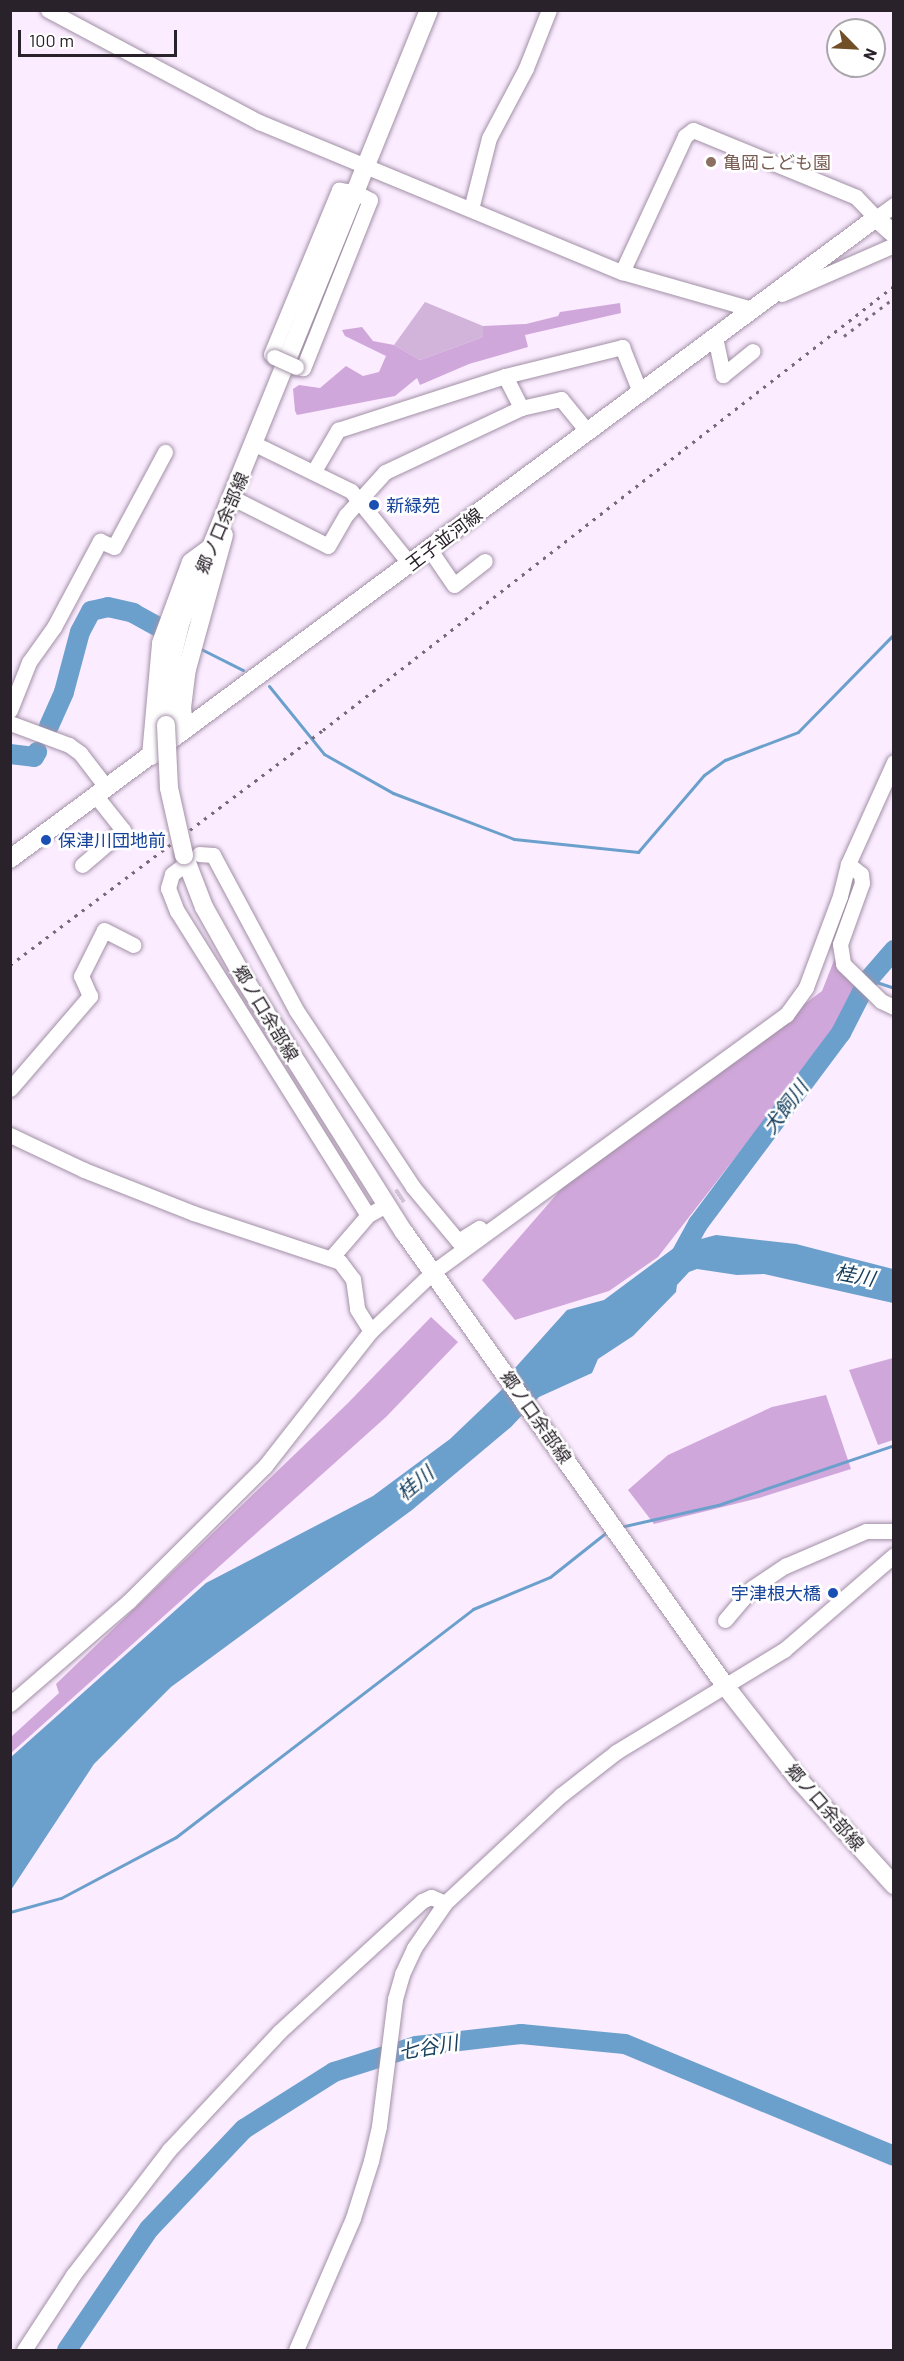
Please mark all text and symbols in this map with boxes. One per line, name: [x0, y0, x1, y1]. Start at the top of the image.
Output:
scale bar: [21, 18, 180, 56]
north arrow: [826, 18, 886, 78]
text: 100 m: [29, 29, 74, 51]
text: N: [860, 46, 882, 63]
place label: 亀岡こども園: [723, 151, 831, 173]
marker: 亀岡こども園: [704, 155, 718, 169]
street label: 郷ノ口余部線: [191, 469, 253, 577]
place label: 新緑苑: [386, 494, 440, 516]
marker: 新緑苑: [367, 498, 381, 512]
street label: 王子並河線: [402, 503, 486, 575]
place label: 保津川団地前: [58, 829, 166, 851]
marker: 保津川団地前: [39, 833, 53, 847]
street label: 郷ノ口余部線: [229, 961, 303, 1065]
water label: 犬飼川: [757, 1076, 813, 1138]
water label: 桂川: [833, 1259, 877, 1291]
street label: 郷ノ口余部線: [496, 1367, 576, 1467]
water label: 桂川: [392, 1461, 438, 1505]
place label: 宇津根大橋: [731, 1582, 821, 1604]
marker: 宇津根大橋: [826, 1586, 840, 1600]
street label: 郷ノ口余部線: [781, 1759, 869, 1855]
water label: 七谷川: [396, 2030, 460, 2064]

